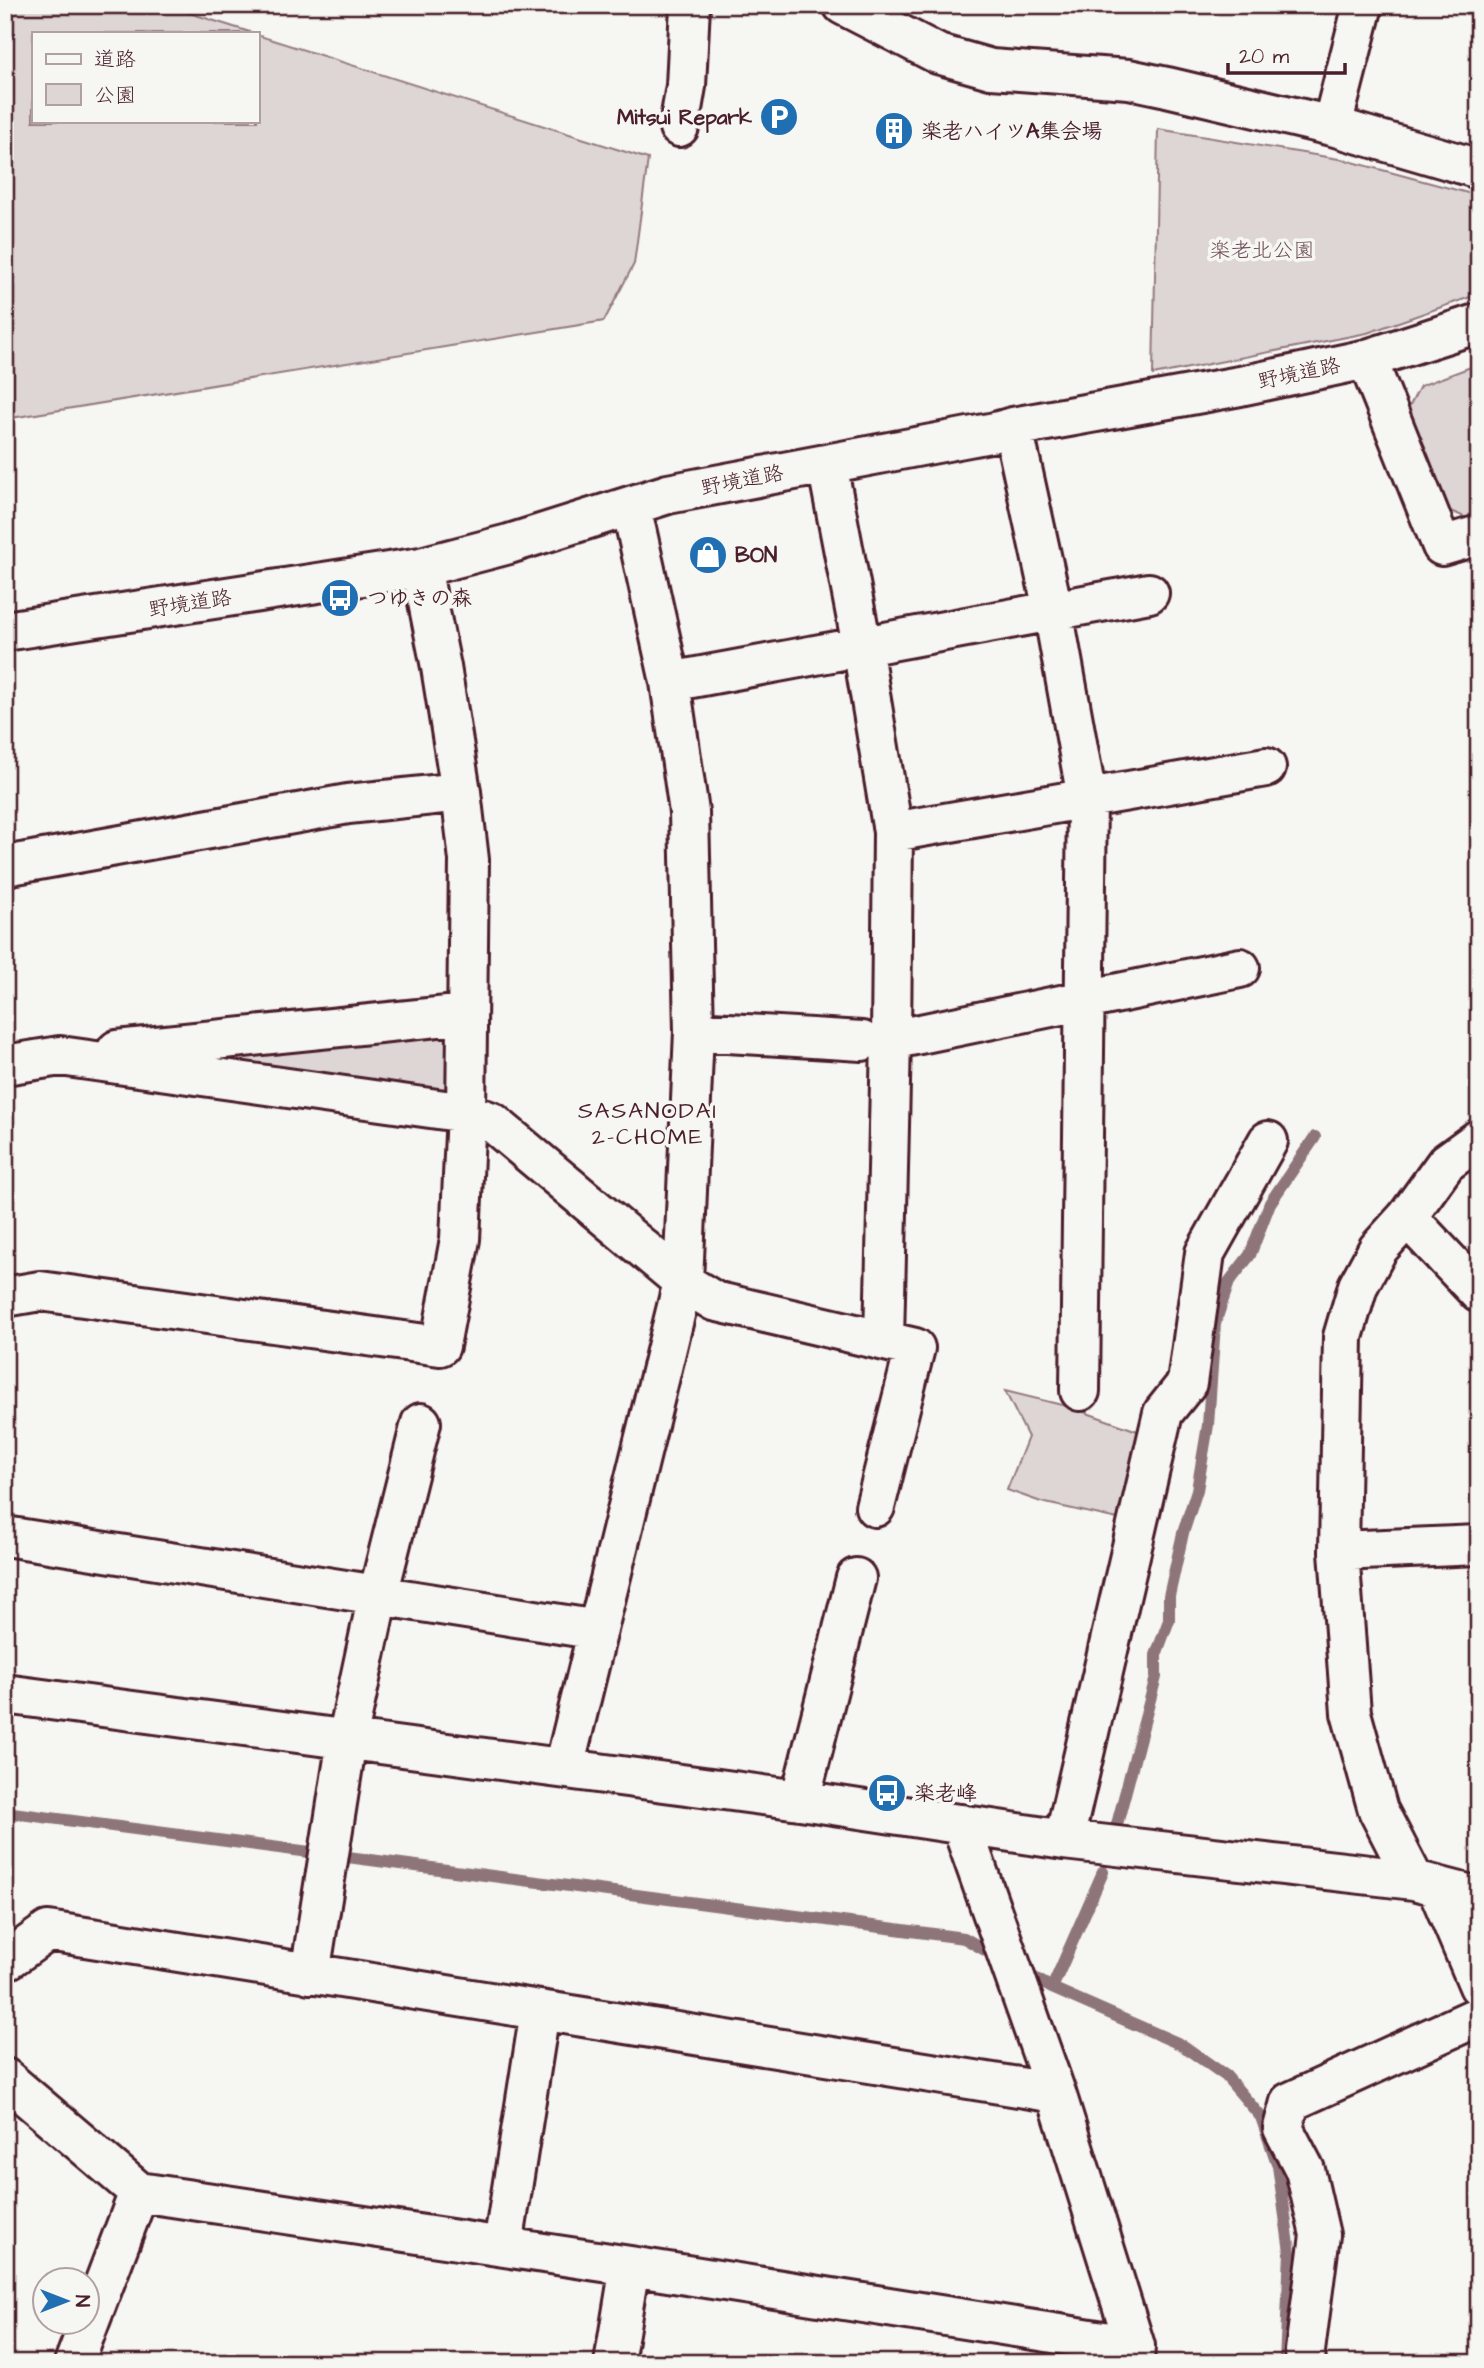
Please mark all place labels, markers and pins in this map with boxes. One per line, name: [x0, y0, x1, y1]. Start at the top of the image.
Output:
parking icon: Mitsui Repark: [758, 96, 800, 138]
place label: Mitsui Repark: [617, 103, 752, 133]
building icon: 楽老ハイツA集会場: [873, 110, 915, 152]
place label: 楽老ハイツA集会場: [921, 117, 1102, 146]
shop icon: BON: [687, 534, 729, 576]
place label: BON: [735, 541, 777, 570]
bus stop icon: つゆきの森: [319, 577, 361, 619]
place label: つゆきの森: [367, 584, 472, 613]
bus stop icon: 楽老峰: [866, 1772, 908, 1814]
place label: 楽老峰: [914, 1779, 977, 1808]

